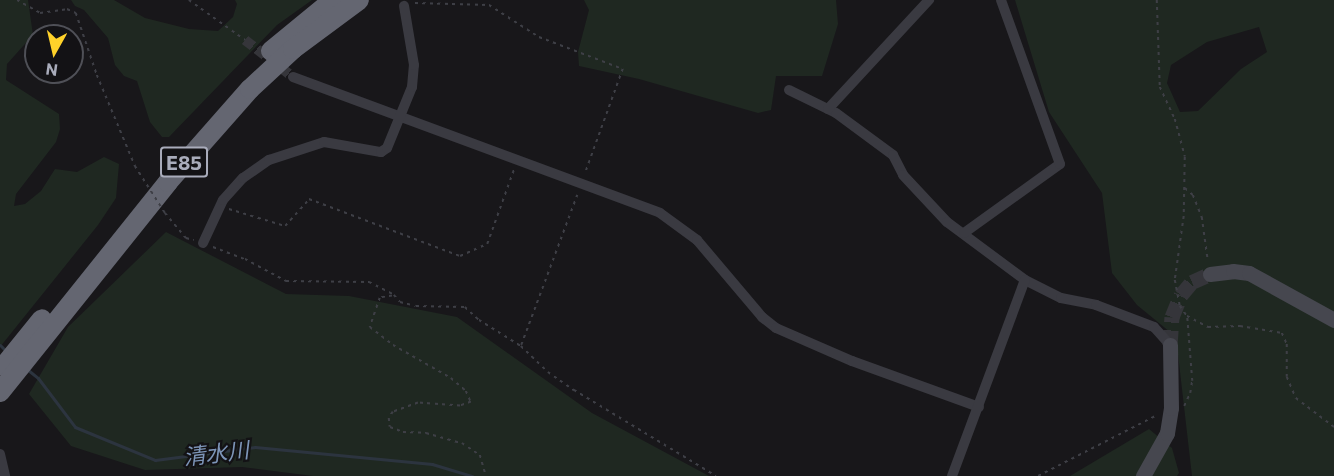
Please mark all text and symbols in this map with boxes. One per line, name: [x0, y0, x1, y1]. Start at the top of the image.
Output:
north arrow: [24, 24, 84, 84]
text: N: [44, 60, 59, 81]
road number: E85: [160, 145, 208, 179]
water label: 清水川: [182, 436, 250, 470]

